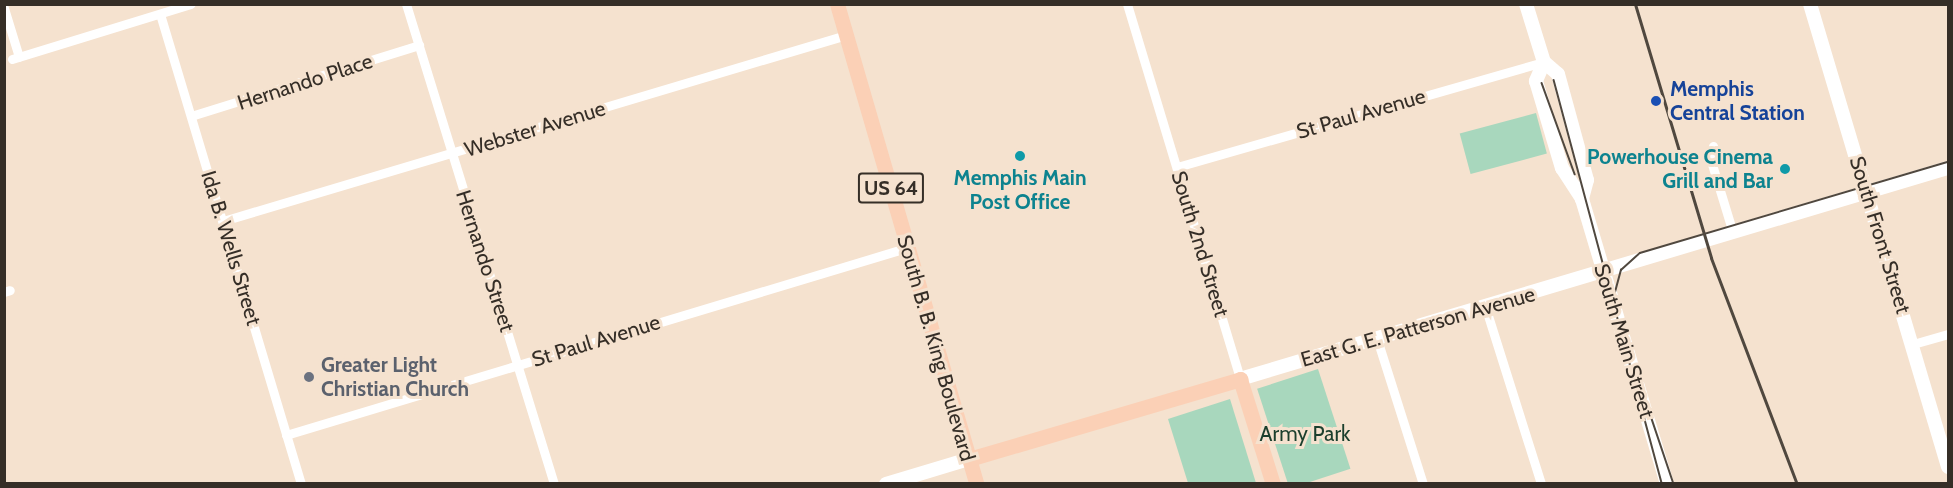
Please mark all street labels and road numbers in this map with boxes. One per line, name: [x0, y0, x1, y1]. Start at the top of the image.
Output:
street label: Hernando Place: [234, 48, 376, 116]
street label: St Paul Avenue: [1294, 84, 1428, 144]
street label: Webster Avenue: [462, 96, 608, 162]
street label: South Front Street: [1844, 153, 1916, 317]
street label: Ida B. Wells Street: [196, 168, 266, 328]
street label: South 2nd Street: [1166, 168, 1234, 320]
road number: US 64: [856, 171, 926, 205]
street label: Hernando Street: [450, 187, 520, 335]
street label: South B. B. King Boulevard: [892, 232, 980, 464]
street label: South Main Street: [1589, 261, 1659, 421]
street label: East G. E. Patterson Avenue: [1298, 281, 1538, 373]
street label: St Paul Avenue: [529, 310, 663, 372]

